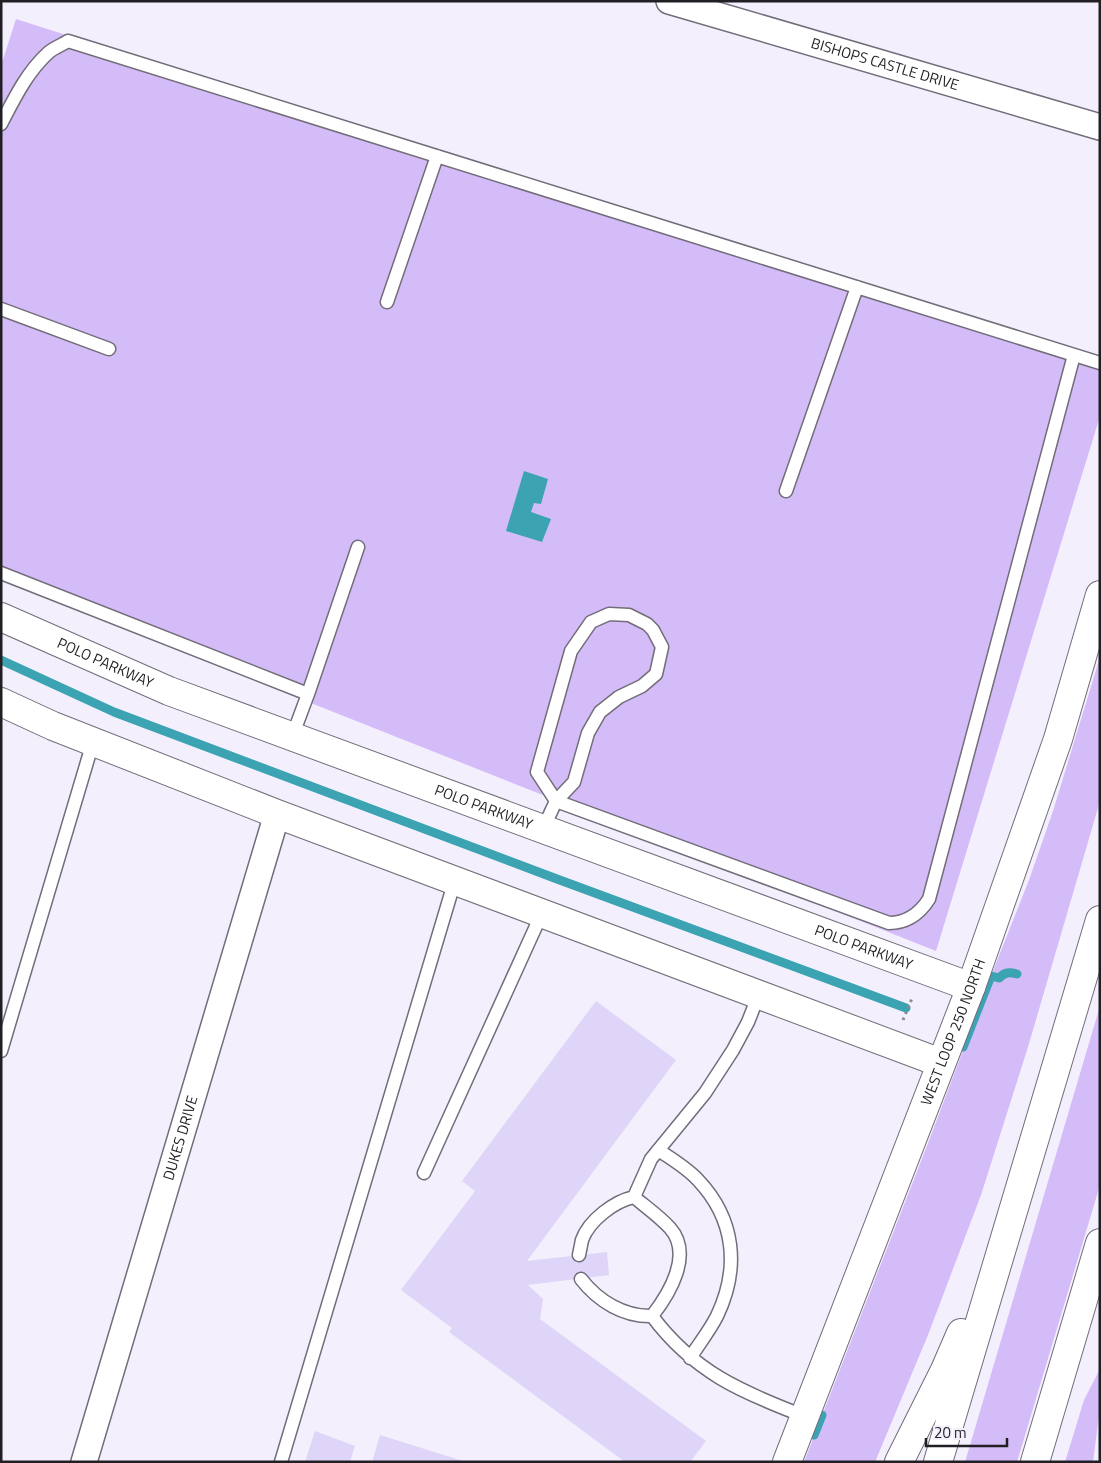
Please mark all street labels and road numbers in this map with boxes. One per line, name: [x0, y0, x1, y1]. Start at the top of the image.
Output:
street label: BISHOPS CASTLE DRIVE: [808, 31, 962, 96]
street label: POLO PARKWAY: [54, 631, 157, 694]
street label: POLO PARKWAY: [431, 778, 536, 835]
street label: POLO PARKWAY: [811, 918, 916, 976]
street label: WEST LOOP 250 NORTH: [914, 955, 991, 1109]
street label: DUKES DRIVE: [157, 1093, 203, 1183]

